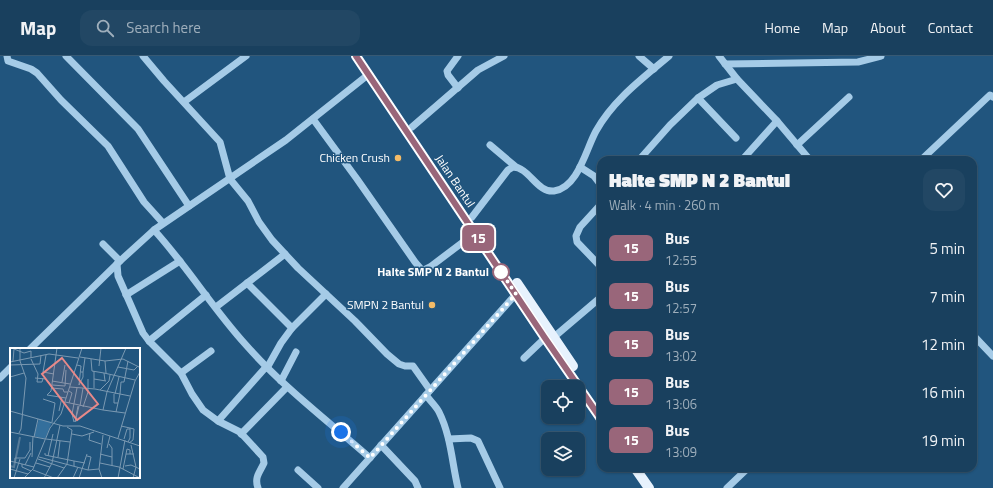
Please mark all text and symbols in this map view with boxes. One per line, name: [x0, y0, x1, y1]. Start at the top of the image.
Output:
search box: [80, 10, 360, 46]
text: Map: [20, 13, 56, 42]
text: Search here: [126, 16, 201, 39]
icon: search: [94, 17, 116, 39]
text: Home: [765, 17, 800, 38]
text: Map: [822, 17, 848, 38]
text: About: [870, 17, 906, 38]
text: Contact: [928, 17, 973, 38]
place label: Chicken Crush: [319, 148, 390, 167]
street label: Jalan Bantul: [431, 150, 480, 211]
marker: Chicken Crush: [393, 153, 403, 163]
text: Halte SMP N 2 Bantul: [609, 165, 790, 194]
button: heart: [923, 169, 965, 211]
text: Walk · 4 min · 260 m: [609, 195, 720, 215]
line badge: 15: [460, 225, 496, 251]
text: 15: [470, 227, 486, 248]
text: Bus: [665, 227, 690, 250]
text: 15: [623, 237, 639, 258]
text: 5 min: [929, 237, 965, 260]
text: 12:55: [665, 250, 697, 270]
place label: Halte SMP N 2 Bantul: [377, 262, 489, 281]
marker: Halte SMP N 2 Bantul: [492, 263, 510, 281]
text: Bus: [665, 275, 690, 298]
text: 15: [623, 285, 639, 306]
text: 7 min: [929, 285, 965, 308]
place label: SMPN 2 Bantul: [347, 295, 424, 314]
text: 12:57: [665, 298, 697, 318]
marker: SMPN 2 Bantul: [427, 300, 437, 310]
text: Bus: [665, 323, 690, 346]
text: 15: [623, 333, 639, 354]
text: 12 min: [921, 333, 965, 356]
text: 13:02: [665, 346, 697, 366]
inset map: [10, 348, 140, 478]
text: Bus: [665, 371, 690, 394]
map controls: [541, 380, 585, 476]
button: locate: [541, 380, 585, 424]
text: 15: [623, 381, 639, 402]
text: 16 min: [921, 381, 965, 404]
text: 13:06: [665, 394, 697, 414]
text: Bus: [665, 419, 690, 442]
your location: [331, 422, 351, 442]
text: 15: [623, 429, 639, 450]
text: 19 min: [921, 429, 965, 452]
button: layers: [541, 432, 585, 476]
text: 13:09: [665, 442, 697, 462]

